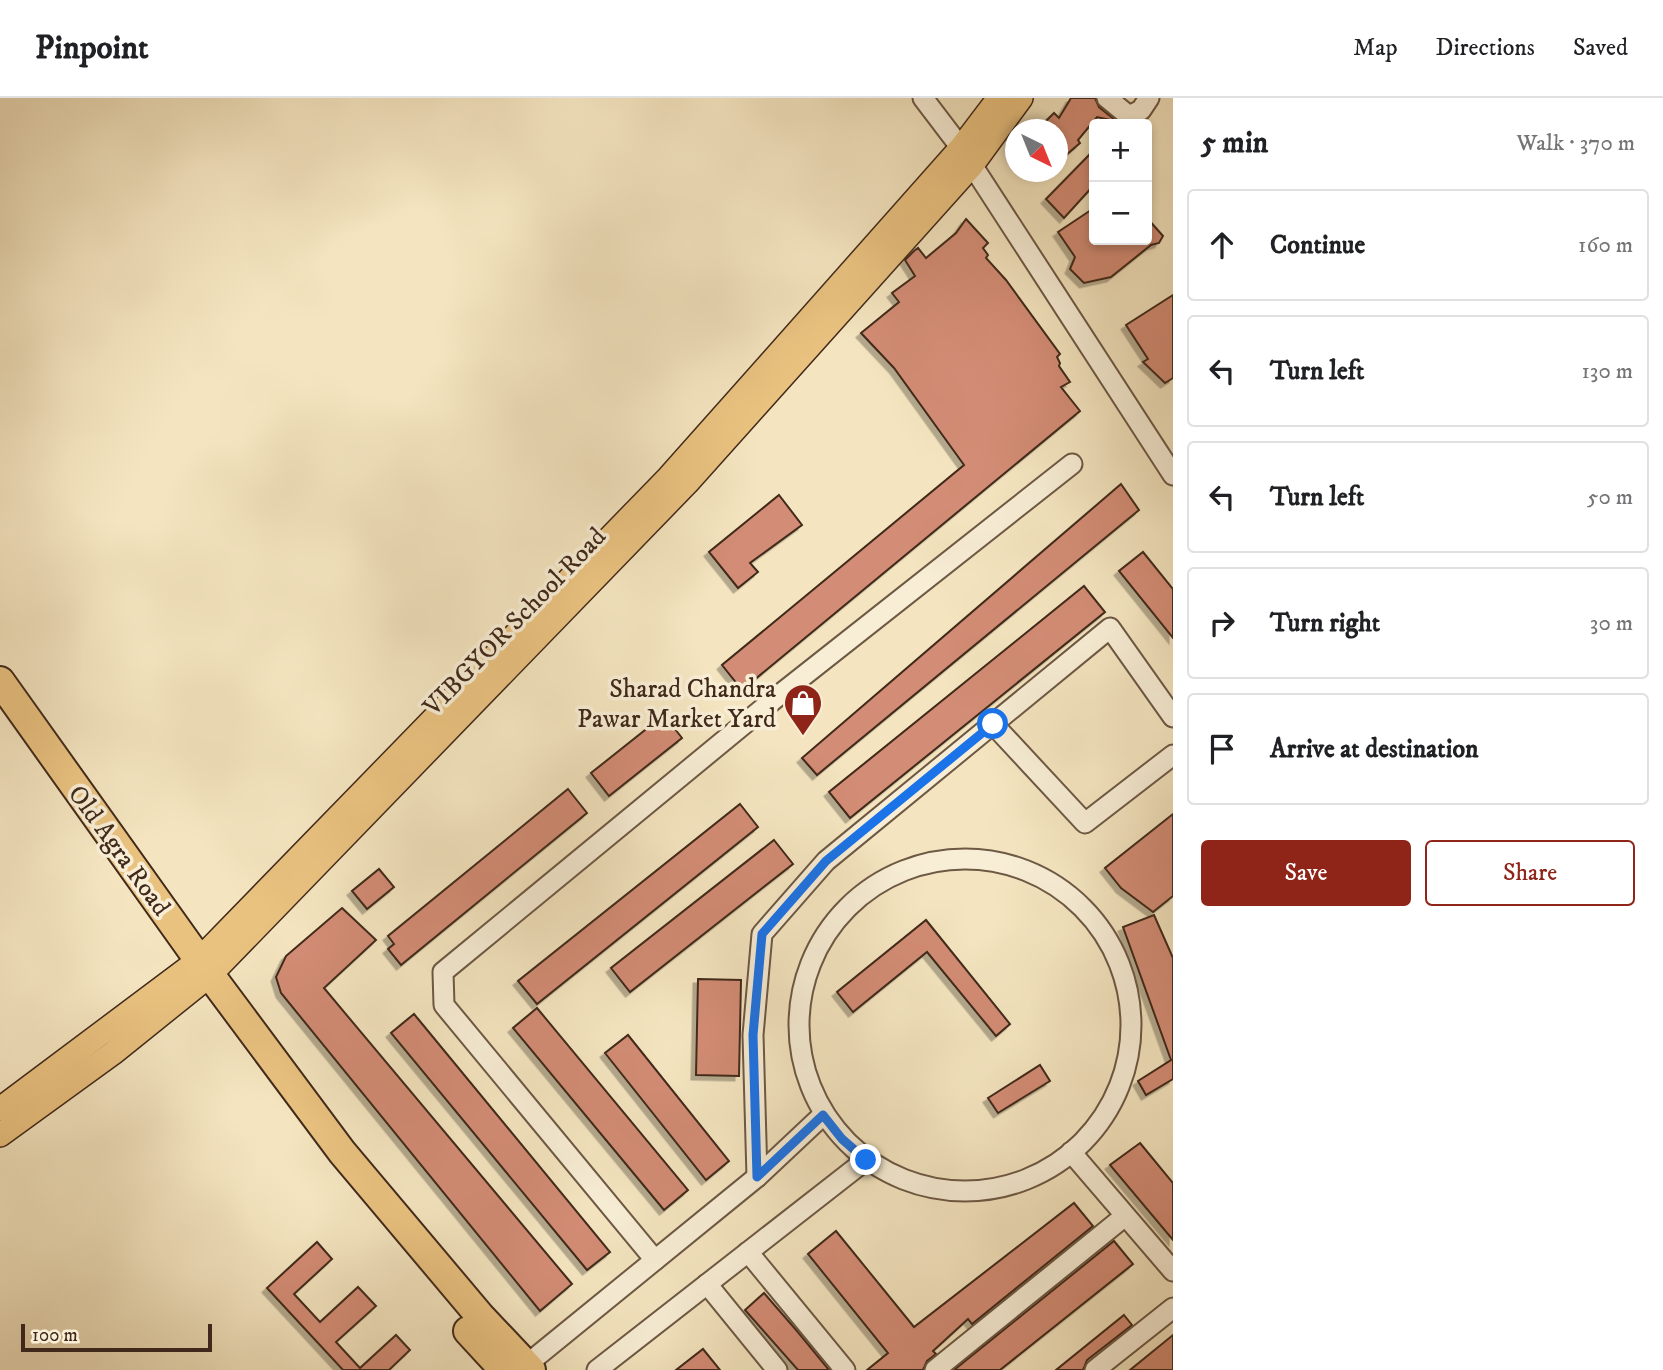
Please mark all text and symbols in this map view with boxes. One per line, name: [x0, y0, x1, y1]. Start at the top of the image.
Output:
text: Pinpoint: [35, 28, 149, 69]
text: Map: [1353, 33, 1398, 63]
text: Directions: [1436, 33, 1535, 63]
text: Saved: [1573, 33, 1628, 63]
north arrow: [1005, 119, 1068, 182]
map controls: [1089, 119, 1152, 245]
button: +: [1089, 119, 1152, 182]
text: 5 min: [1201, 125, 1268, 162]
text: Walk · 370 m: [1517, 129, 1635, 158]
button: −: [1089, 182, 1152, 245]
icon: ahead: [1203, 226, 1241, 264]
text: Continue: [1270, 229, 1365, 262]
text: 160 m: [1578, 231, 1633, 260]
icon: left: [1203, 352, 1241, 390]
text: Turn left: [1270, 355, 1364, 388]
text: 130 m: [1581, 357, 1633, 386]
icon: left: [1203, 478, 1241, 516]
text: Turn left: [1270, 481, 1364, 514]
text: 50 m: [1587, 483, 1633, 512]
street label: VIBGYOR School Road: [416, 521, 614, 724]
icon: right: [1203, 604, 1241, 642]
text: Turn right: [1270, 607, 1380, 640]
text: 30 m: [1590, 609, 1633, 638]
place label: Sharad Chandra Pawar Market Yard: [577, 673, 776, 736]
shop icon: Sharad Chandra Pawar Market Yard: [782, 682, 824, 737]
route start: [977, 708, 1008, 739]
icon: arrive: [1203, 730, 1241, 768]
text: Arrive at destination: [1270, 733, 1479, 766]
street label: Old Agra Road: [60, 779, 177, 923]
button: Save: [1201, 840, 1411, 906]
button: Share: [1425, 840, 1635, 906]
route end: [850, 1144, 881, 1175]
scale bar: [21, 1321, 212, 1353]
text: 100 m: [32, 1324, 78, 1347]

